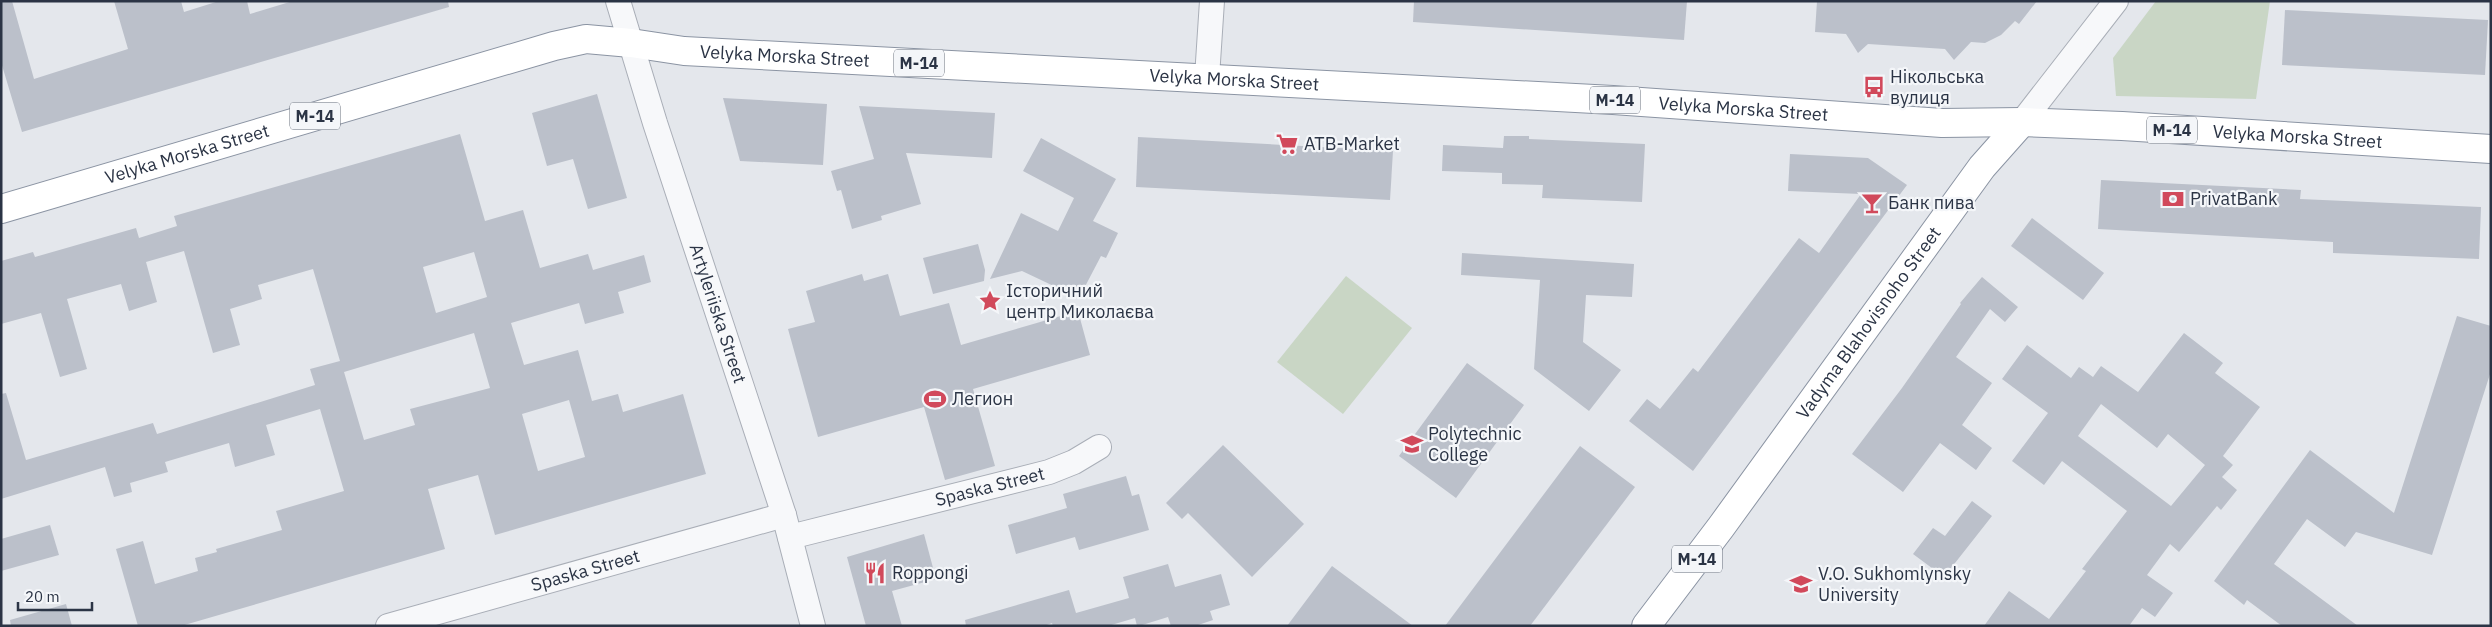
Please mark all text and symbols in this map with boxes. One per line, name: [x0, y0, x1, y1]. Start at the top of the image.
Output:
street label: Velyka Morska Street: [699, 40, 870, 72]
road number: М-14: [894, 49, 944, 76]
street label: Velyka Morska Street: [1149, 64, 1320, 95]
place label: Нікольська вулиця: [1890, 65, 1985, 109]
bus stop icon: Нікольська вулиця: [1861, 74, 1887, 100]
road number: М-14: [1590, 86, 1640, 114]
street label: Velyka Morska Street: [1658, 91, 1829, 126]
road number: М-14: [290, 102, 340, 130]
road number: М-14: [2147, 116, 2197, 144]
street label: Velyka Morska Street: [102, 119, 272, 189]
street label: Velyka Morska Street: [2212, 120, 2383, 153]
supermarket icon: ATB-Market: [1274, 131, 1300, 157]
place label: ATB-Market: [1304, 132, 1400, 155]
bank icon: PrivatBank: [2160, 186, 2186, 212]
place label: PrivatBank: [2190, 187, 2278, 210]
bar icon: Банк пива: [1859, 190, 1885, 216]
place label: Банк пива: [1888, 191, 1975, 214]
street label: Vadyma Blahovisnoho Street: [1791, 222, 1946, 424]
street label: Artyleriiska Street: [684, 241, 752, 386]
place label: Історичний центр Миколаєва: [1006, 279, 1154, 323]
place icon: Історичний центр Миколаєва: [977, 288, 1003, 314]
sports icon: Легион: [922, 386, 948, 412]
place label: Легион: [952, 387, 1013, 410]
place label: Polytechnic College: [1428, 422, 1522, 466]
school or university icon: Polytechnic College: [1399, 431, 1425, 457]
street label: Spaska Street: [933, 462, 1047, 511]
street label: Spaska Street: [528, 544, 642, 596]
road number: М-14: [1672, 546, 1722, 572]
restaurant icon: Roppongi: [862, 560, 888, 586]
place label: Roppongi: [892, 561, 969, 584]
place label: V.O. Sukhomlynsky University: [1818, 562, 1971, 606]
school or university icon: V.O. Sukhomlynsky University: [1788, 571, 1814, 597]
scale bar: [18, 580, 91, 612]
text: 20 m: [25, 587, 60, 606]

